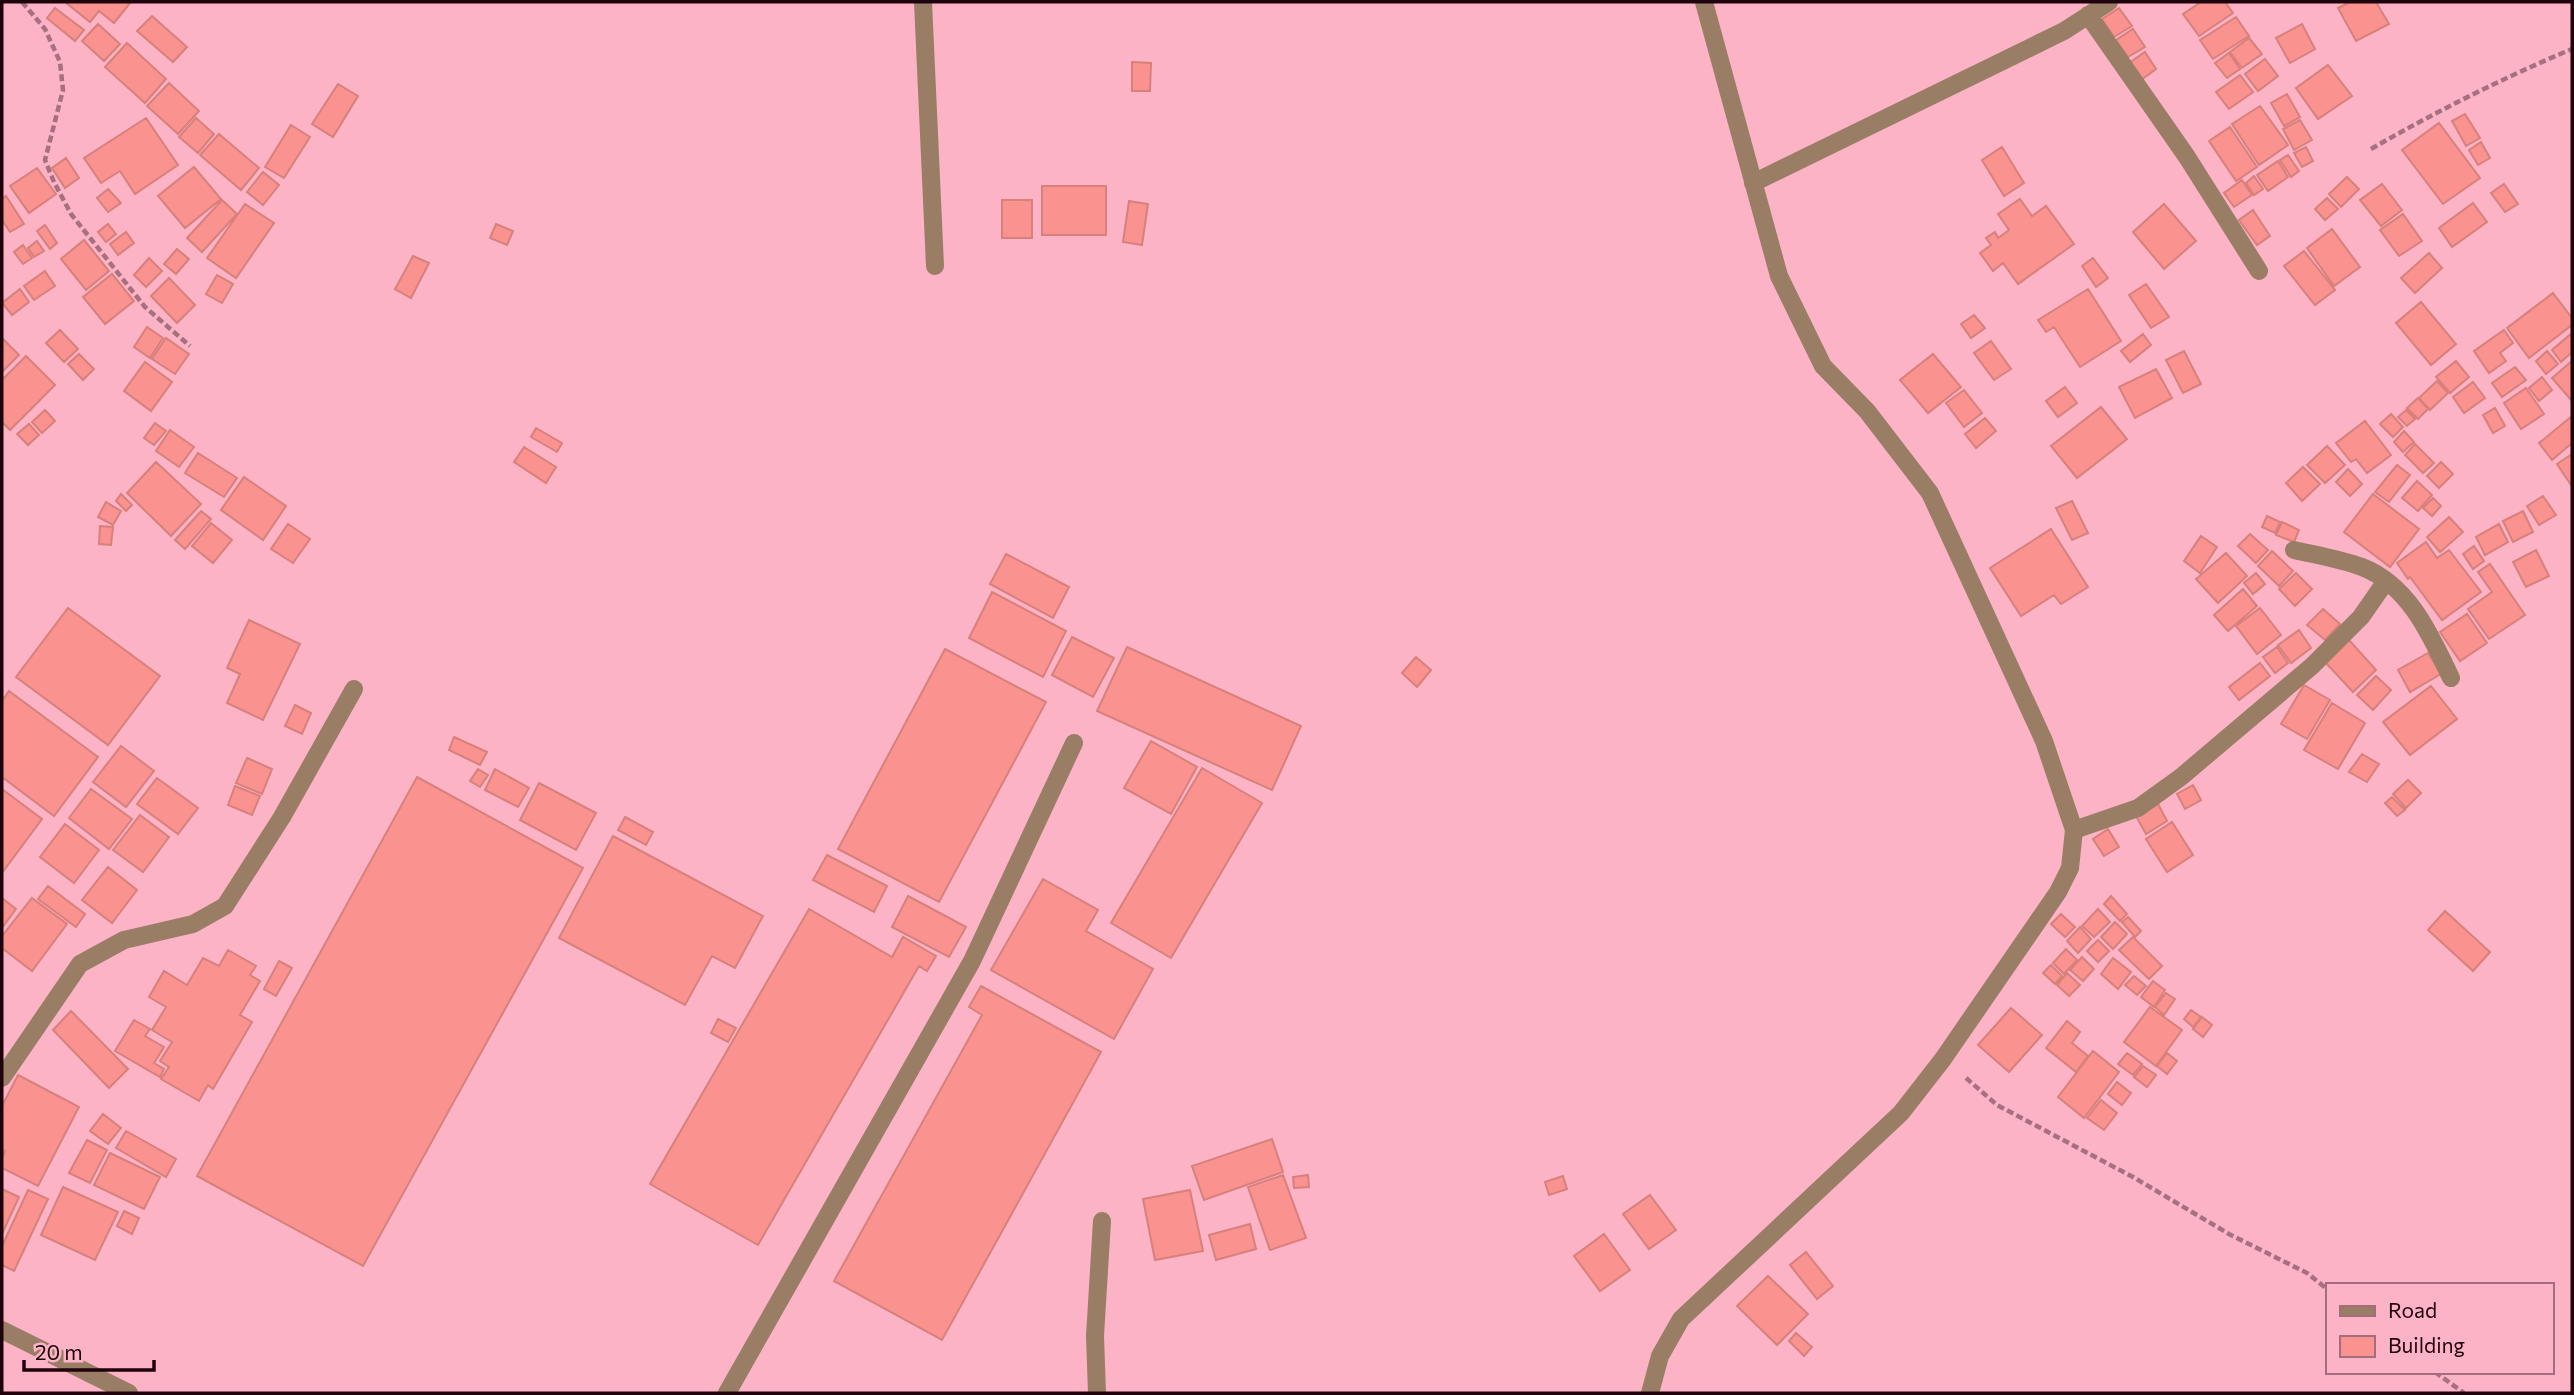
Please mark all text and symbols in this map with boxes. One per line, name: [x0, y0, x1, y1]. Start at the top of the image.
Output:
legend: [2326, 1283, 2553, 1374]
text: Road: [2388, 1297, 2437, 1322]
scale bar: [24, 1328, 154, 1372]
text: Building: [2388, 1332, 2465, 1357]
text: 20 m: [35, 1339, 83, 1364]

